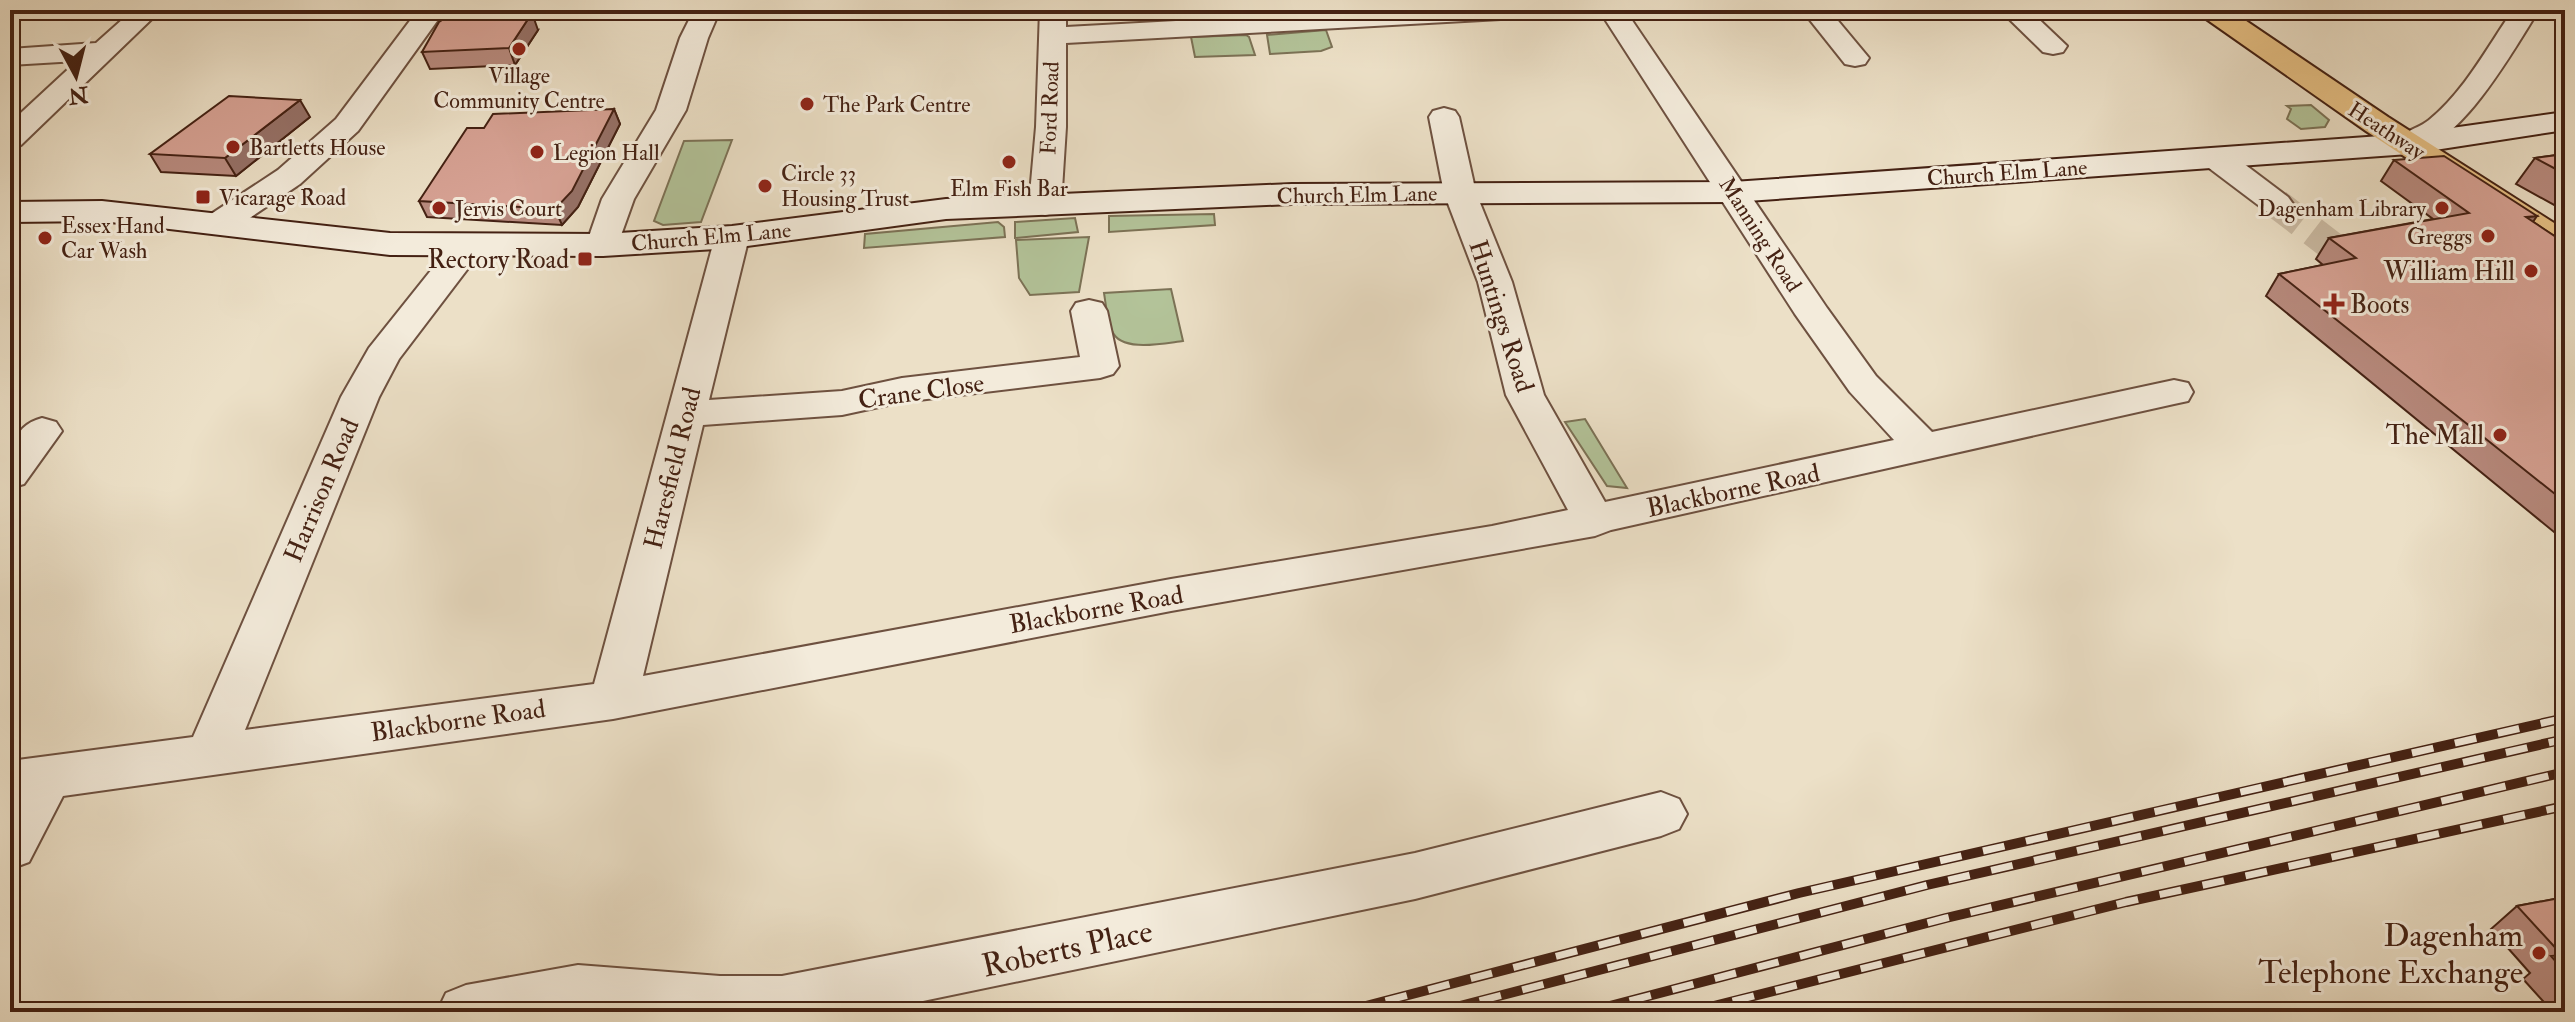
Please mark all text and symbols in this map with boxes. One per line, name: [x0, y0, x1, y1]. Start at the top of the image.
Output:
north arrow: [36, 36, 116, 116]
marker: Village Community Centre: [510, 40, 528, 58]
street label: Ford Road: [1034, 61, 1066, 155]
place label: Village Community Centre: [433, 62, 605, 115]
text: N: [67, 80, 91, 110]
place label: The Park Centre: [823, 91, 970, 119]
marker: The Park Centre: [798, 95, 816, 113]
street label: Heathway: [2343, 96, 2431, 166]
place label: Bartletts House: [249, 134, 385, 162]
marker: Bartletts House: [224, 138, 242, 156]
place label: Legion Hall: [553, 139, 660, 167]
marker: Legion Hall: [528, 143, 546, 161]
marker: Elm Fish Bar: [1000, 153, 1018, 171]
street label: Church Elm Lane: [1926, 153, 2088, 193]
place label: Circle 33 Housing Trust: [781, 160, 909, 213]
street label: Manning Road: [1713, 172, 1808, 297]
place label: Elm Fish Bar: [950, 175, 1069, 203]
marker: Circle 33 Housing Trust: [756, 177, 774, 195]
street label: Church Elm Lane: [1276, 180, 1438, 210]
place label: Vicarage Road: [219, 184, 346, 212]
marker: Vicarage Road: [194, 188, 212, 206]
place label: Jervis Court: [454, 195, 562, 223]
place label: Dagenham Library: [2258, 195, 2426, 223]
marker: Jervis Court: [430, 199, 448, 217]
marker: Dagenham Library: [2433, 199, 2451, 217]
place label: Essex Hand Car Wash: [61, 212, 165, 265]
street label: Church Elm Lane: [630, 216, 792, 258]
place label: Greggs: [2407, 223, 2472, 251]
marker: Greggs: [2479, 227, 2497, 245]
marker: Essex Hand Car Wash: [36, 229, 54, 247]
street label: Huntings Road: [1461, 236, 1541, 397]
place label: Rectory Road: [427, 244, 569, 276]
marker: Rectory Road: [576, 250, 594, 268]
place label: William Hill: [2382, 256, 2515, 288]
marker: William Hill: [2522, 262, 2540, 280]
place label: Boots: [2350, 289, 2410, 321]
marker: Boots: [2325, 295, 2343, 313]
street label: Crane Close: [856, 367, 986, 417]
street label: Haresfield Road: [637, 384, 709, 553]
street label: Harrison Road: [277, 414, 367, 567]
place label: The Mall: [2386, 420, 2484, 452]
marker: The Mall: [2491, 426, 2509, 444]
street label: Blackborne Road: [1644, 457, 1823, 525]
street label: Blackborne Road: [1007, 579, 1186, 641]
street label: Blackborne Road: [369, 693, 548, 749]
street label: Roberts Place: [978, 911, 1156, 987]
place label: Dagenham Telephone Exchange: [2258, 916, 2523, 993]
marker: Dagenham Telephone Exchange: [2530, 944, 2548, 962]

